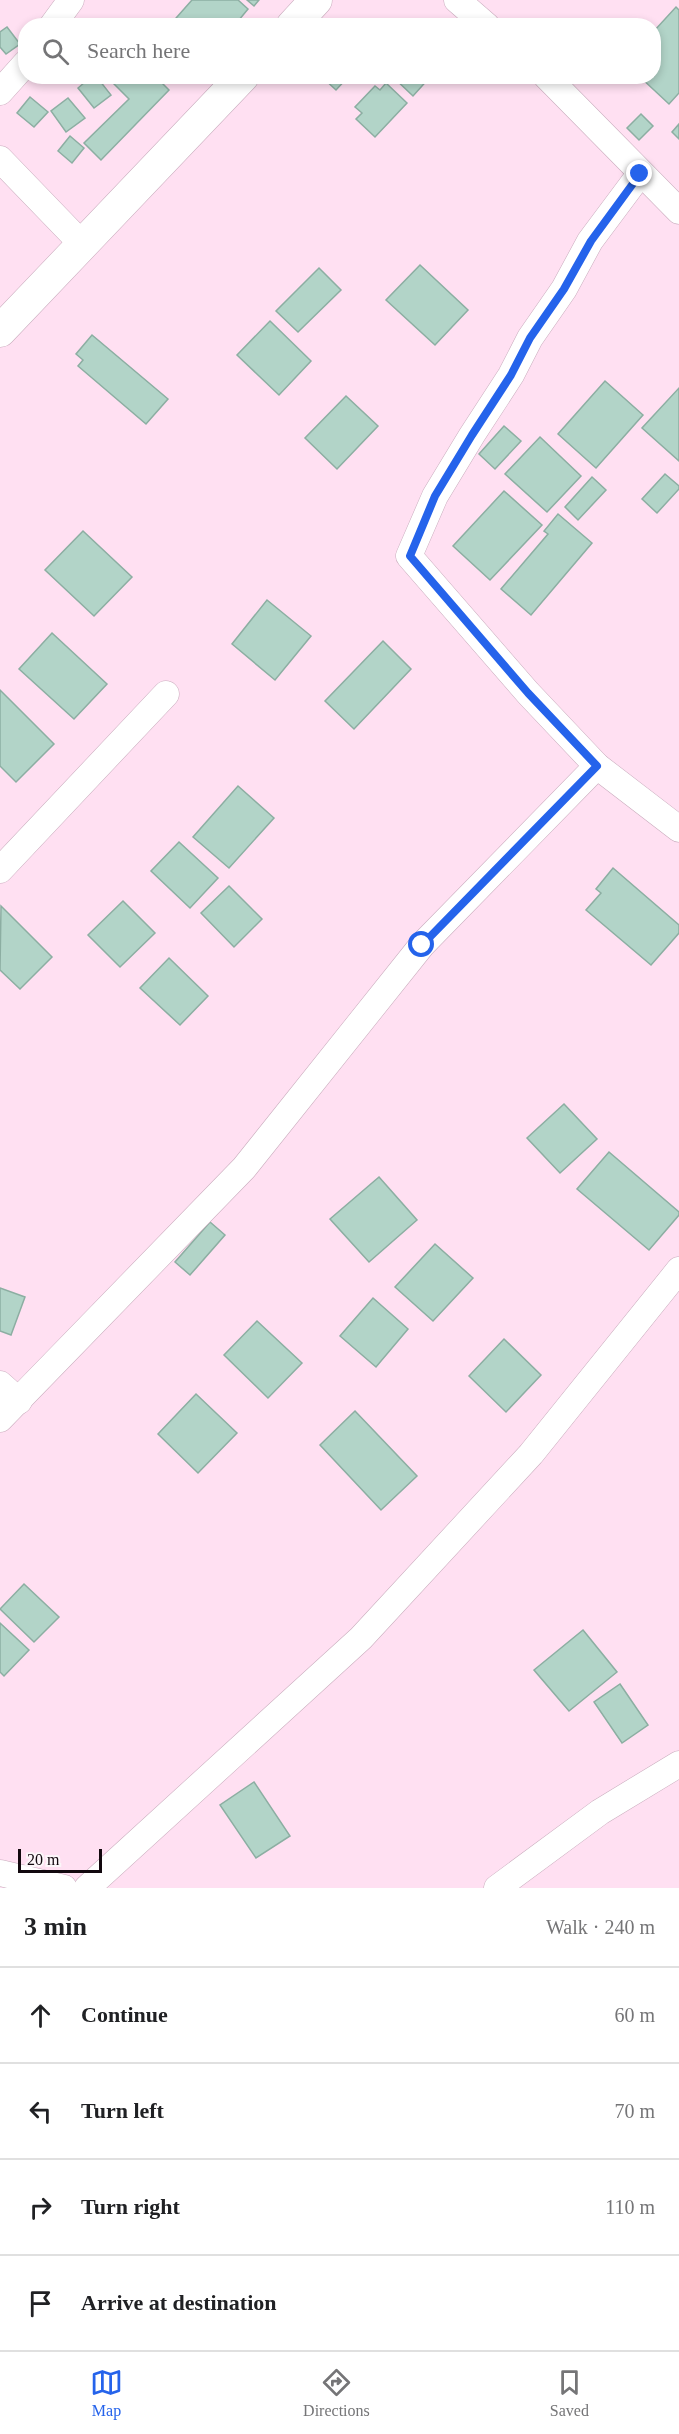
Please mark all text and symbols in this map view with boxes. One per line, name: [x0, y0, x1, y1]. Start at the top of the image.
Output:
search box: [18, 18, 661, 84]
icon: search: [39, 35, 72, 68]
text: Search here: [87, 38, 190, 63]
route end: [626, 160, 652, 186]
route start: [408, 931, 434, 957]
scale bar: [18, 1846, 102, 1874]
text: 20 m: [27, 1851, 59, 1868]
text: 3 min: [24, 1912, 87, 1941]
text: Walk · 240 m: [546, 1916, 655, 1938]
icon: ahead: [24, 1999, 57, 2032]
text: Continue: [81, 2002, 168, 2027]
text: 60 m: [614, 2004, 655, 2026]
icon: left: [24, 2095, 57, 2128]
text: Turn left: [81, 2098, 164, 2123]
text: 70 m: [614, 2100, 655, 2122]
icon: right: [24, 2191, 57, 2224]
text: Turn right: [81, 2194, 180, 2219]
text: 110 m: [605, 2196, 655, 2218]
icon: arrive: [24, 2287, 57, 2320]
text: Arrive at destination: [81, 2290, 277, 2315]
tab: Map: [90, 2366, 123, 2420]
tab: Directions: [303, 2366, 370, 2420]
tab: Saved: [550, 2366, 589, 2420]

